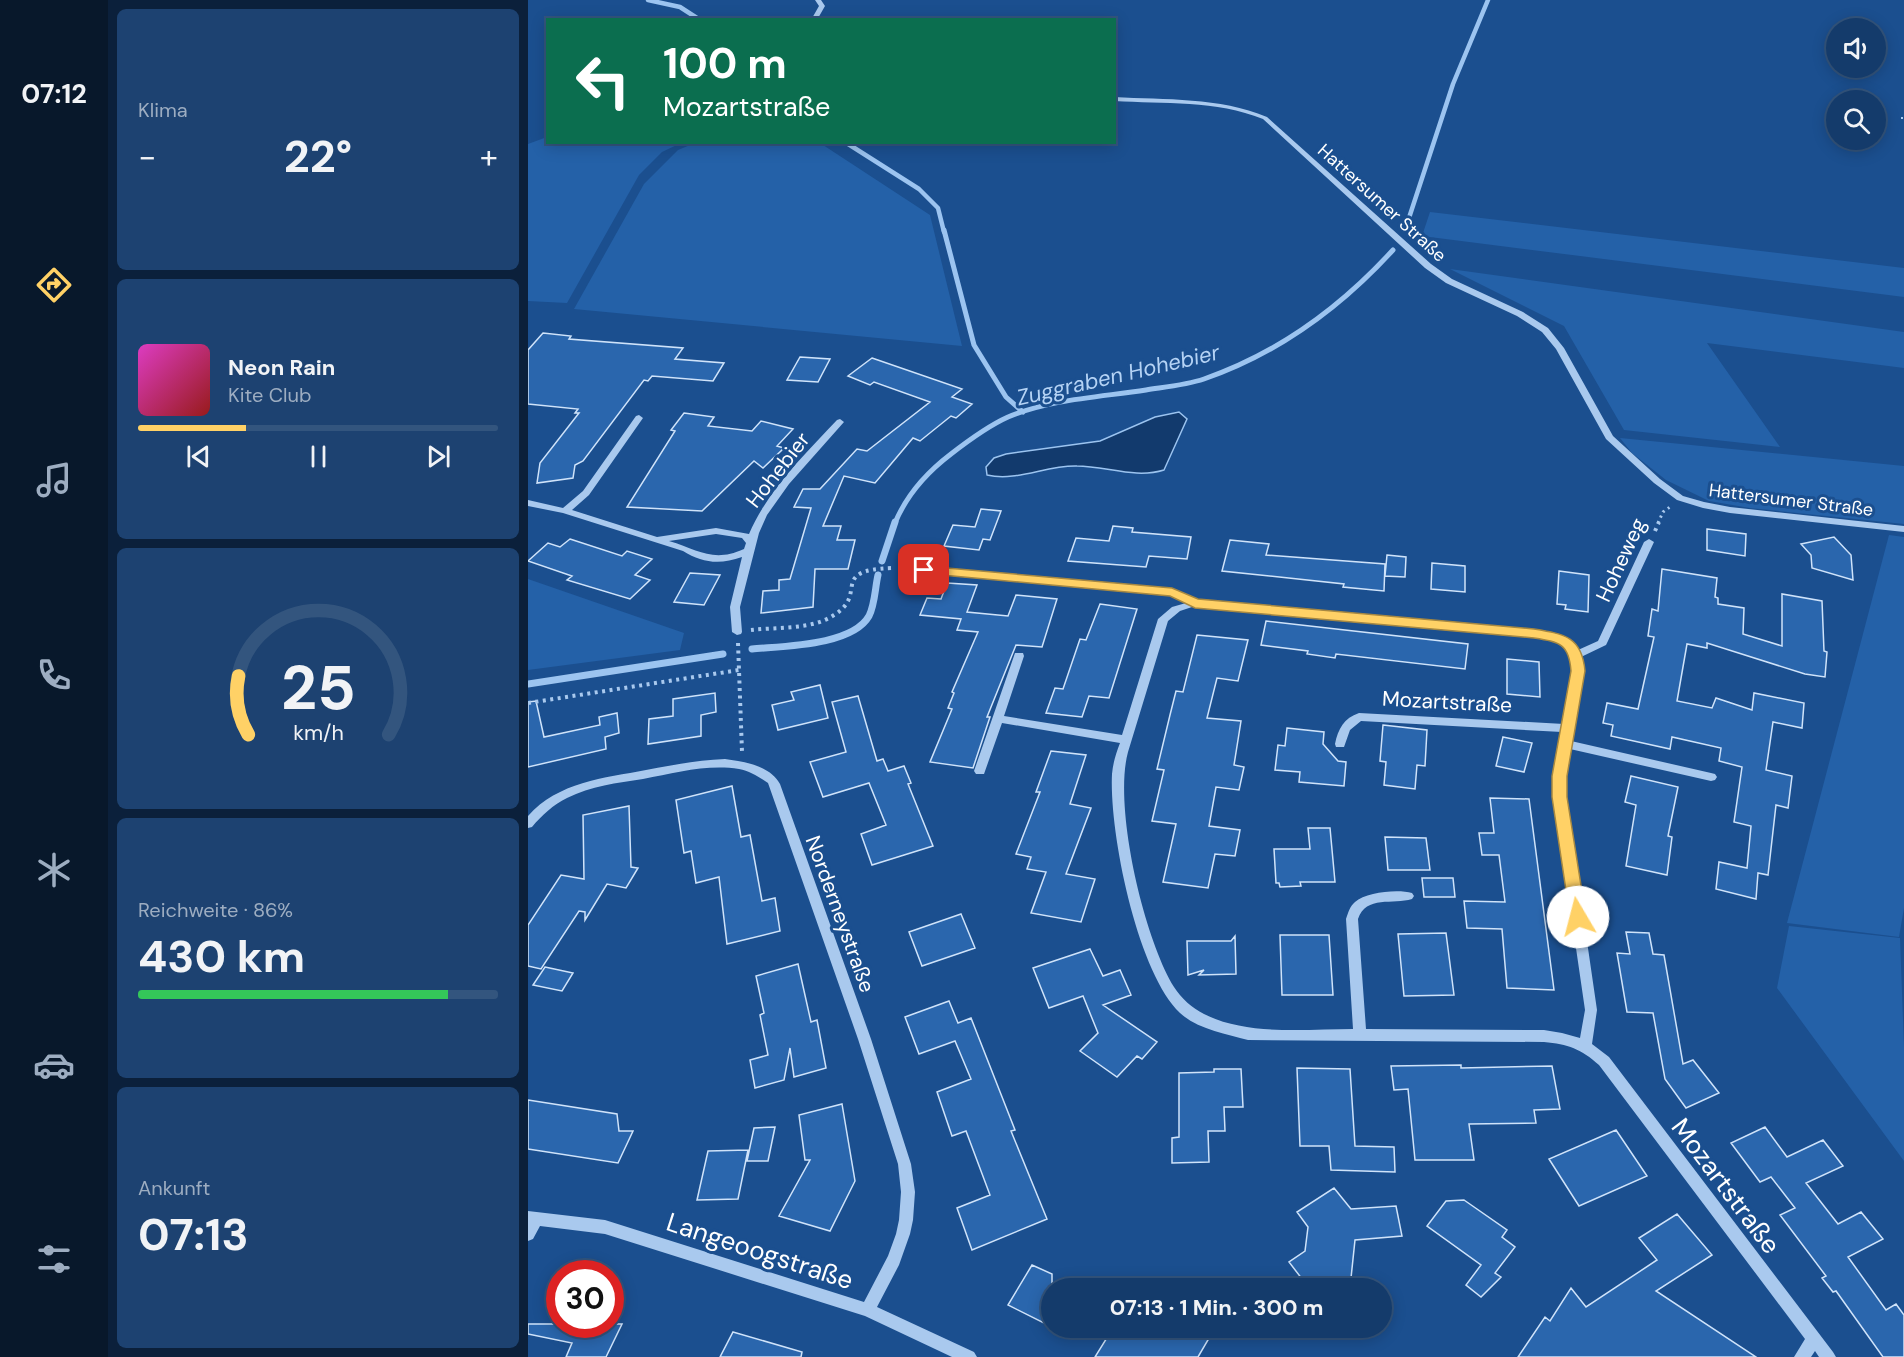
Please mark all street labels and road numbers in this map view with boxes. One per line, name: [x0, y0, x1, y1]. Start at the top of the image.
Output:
street label: Hattersumer Straße: [1313, 139, 1451, 267]
street label: Hohebier: [740, 426, 816, 514]
street label: Hattersumer Straße: [1707, 478, 1875, 522]
street label: Hoheweg: [1589, 513, 1653, 606]
street label: Mozartstraße: [1381, 685, 1513, 719]
street label: Norderneystraße: [799, 832, 881, 996]
street label: Mozartstraße: [1664, 1111, 1788, 1261]
street label: Langeoogstraße: [662, 1205, 858, 1297]

